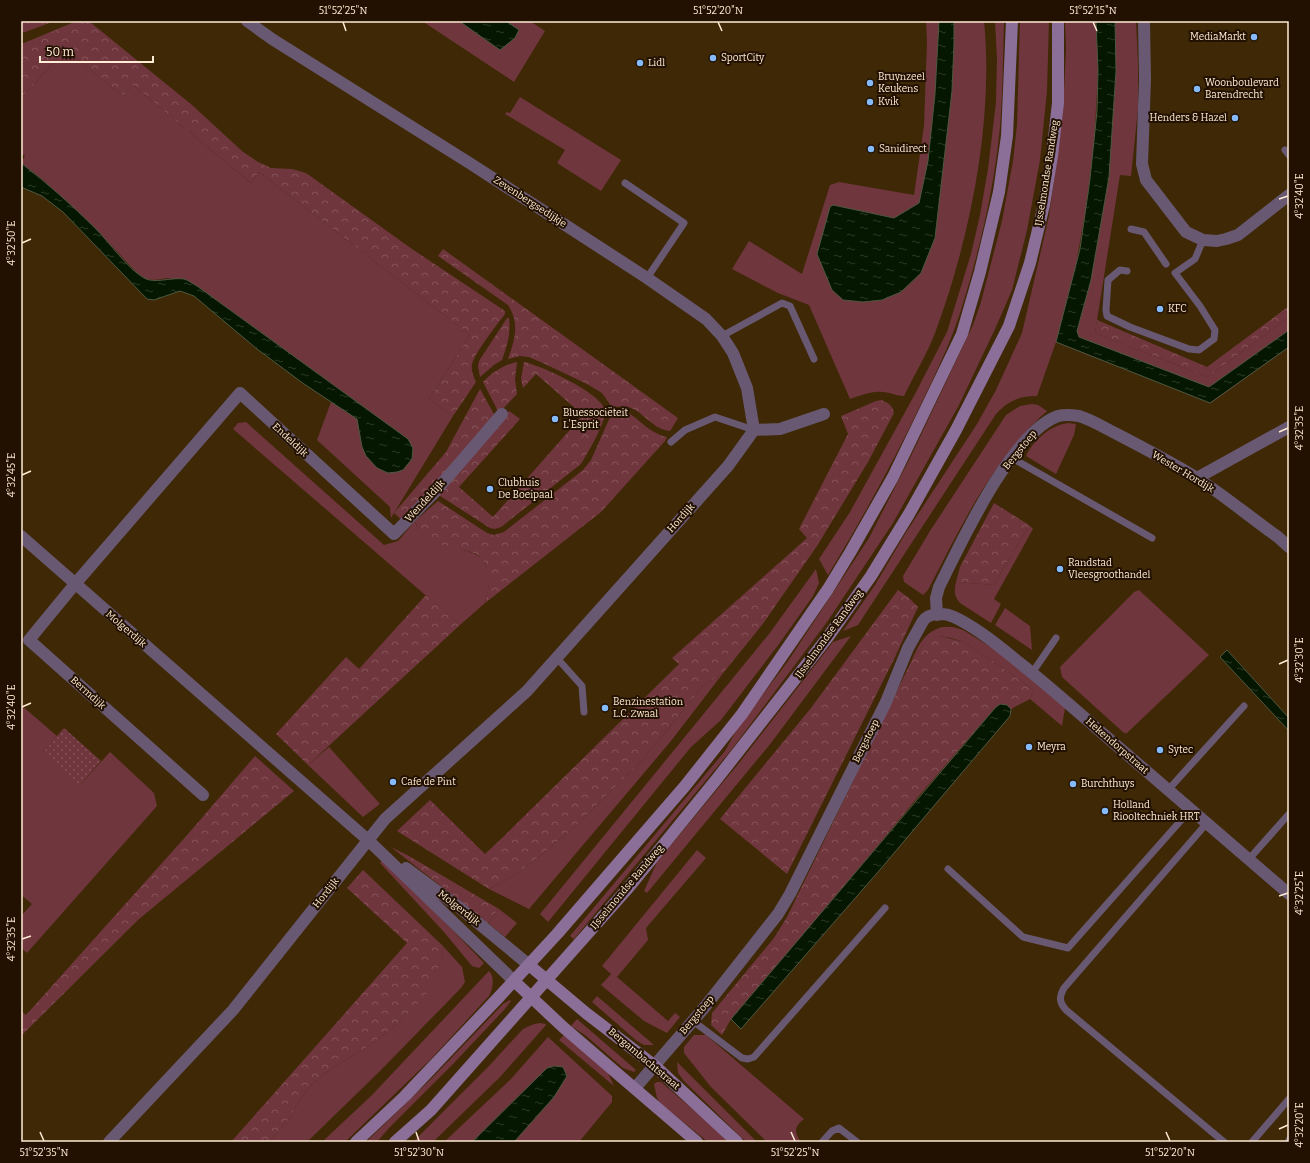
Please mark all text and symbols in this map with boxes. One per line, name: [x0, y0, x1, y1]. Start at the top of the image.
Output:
text: 51°52'25"N: [319, 5, 367, 17]
text: 51°52'20"N: [693, 5, 743, 17]
text: 51°52'15"N: [1069, 5, 1117, 17]
place label: MediaMarkt: [1190, 31, 1246, 43]
marker: MediaMarkt: [1249, 32, 1259, 42]
scale bar: [40, 38, 153, 64]
text: 50 m: [46, 45, 75, 59]
place label: SportCity: [721, 52, 765, 64]
marker: SportCity: [708, 53, 718, 63]
place label: Lidl: [648, 57, 665, 69]
marker: Lidl: [635, 58, 645, 68]
place label: Bruynzeel Keukens: [878, 71, 925, 95]
place label: Woonboulevard Barendrecht: [1205, 77, 1279, 101]
marker: Bruynzeel Keukens: [865, 78, 875, 88]
marker: Woonboulevard Barendrecht: [1192, 84, 1202, 94]
place label: Kvik: [878, 96, 899, 108]
marker: Kvik: [865, 97, 875, 107]
place label: Henders & Hazel: [1150, 112, 1227, 124]
marker: Henders & Hazel: [1230, 113, 1240, 123]
street label: IJsselmondse Randweg: [1033, 119, 1061, 227]
place label: Sanidirect: [879, 143, 927, 155]
marker: Sanidirect: [866, 144, 876, 154]
text: 4°32'40"E: [1294, 173, 1306, 219]
street label: Zevenbergsedijkje: [491, 174, 569, 230]
text: 4°32'50"E: [6, 220, 18, 266]
place label: KFC: [1168, 303, 1187, 315]
marker: KFC: [1155, 304, 1165, 314]
text: 4°32'35"E: [1294, 406, 1306, 450]
place label: Bluessociëteit L'Esprit: [563, 407, 629, 431]
marker: Bluessociëteit L'Esprit: [550, 414, 560, 424]
street label: Endeldijk: [270, 421, 310, 460]
street label: Bergstoep: [1001, 428, 1039, 472]
street label: Wester Hordijk: [1150, 449, 1216, 495]
text: 4°32'45"E: [6, 453, 18, 497]
street label: Wendeldijk: [403, 477, 448, 524]
place label: Clubhuis De Boeipaal: [498, 477, 553, 501]
marker: Clubhuis De Boeipaal: [485, 484, 495, 494]
street label: Hordijk: [665, 501, 697, 535]
place label: Randstad Vleesgroothandel: [1068, 557, 1150, 581]
marker: Randstad Vleesgroothandel: [1055, 564, 1065, 574]
street label: IJsselmondse Randweg: [793, 587, 866, 681]
street label: Molgerdijk: [103, 608, 149, 650]
text: 4°32'30"E: [1294, 637, 1306, 683]
street label: Bermdijk: [68, 674, 108, 712]
text: 4°32'40"E: [6, 684, 18, 730]
place label: Benzinestation L.C. Zwaal: [613, 696, 684, 720]
marker: Benzinestation L.C. Zwaal: [600, 703, 610, 713]
street label: Hekendorpstraat: [1083, 715, 1151, 777]
street label: Bergstoep: [850, 717, 882, 765]
place label: Meyra: [1037, 741, 1066, 753]
marker: Meyra: [1024, 742, 1034, 752]
place label: Sytec: [1168, 744, 1193, 756]
marker: Sytec: [1155, 745, 1165, 755]
place label: Cafe de Pint: [401, 776, 456, 788]
marker: Cafe de Pint: [388, 777, 398, 787]
place label: Burchthuys: [1081, 778, 1135, 790]
marker: Burchthuys: [1068, 779, 1078, 789]
place label: Holland Riooltechniek HRT: [1113, 799, 1200, 823]
marker: Holland Riooltechniek HRT: [1100, 806, 1110, 816]
street label: IJsselmondse Randweg: [588, 842, 666, 932]
text: 4°32'25"E: [1294, 871, 1306, 915]
street label: Hordijk: [310, 875, 342, 911]
street label: Molgerdijk: [436, 888, 483, 928]
text: 4°32'35"E: [6, 917, 18, 961]
street label: Bergstoep: [677, 993, 717, 1037]
street label: Bergambachtstraat: [606, 1026, 682, 1093]
text: 4°32'20"E: [1294, 1102, 1306, 1148]
text: 51°52'35"N: [19, 1147, 69, 1159]
text: 51°52'30"N: [394, 1147, 444, 1159]
text: 51°52'25"N: [771, 1147, 819, 1159]
text: 51°52'20"N: [1145, 1147, 1195, 1159]

